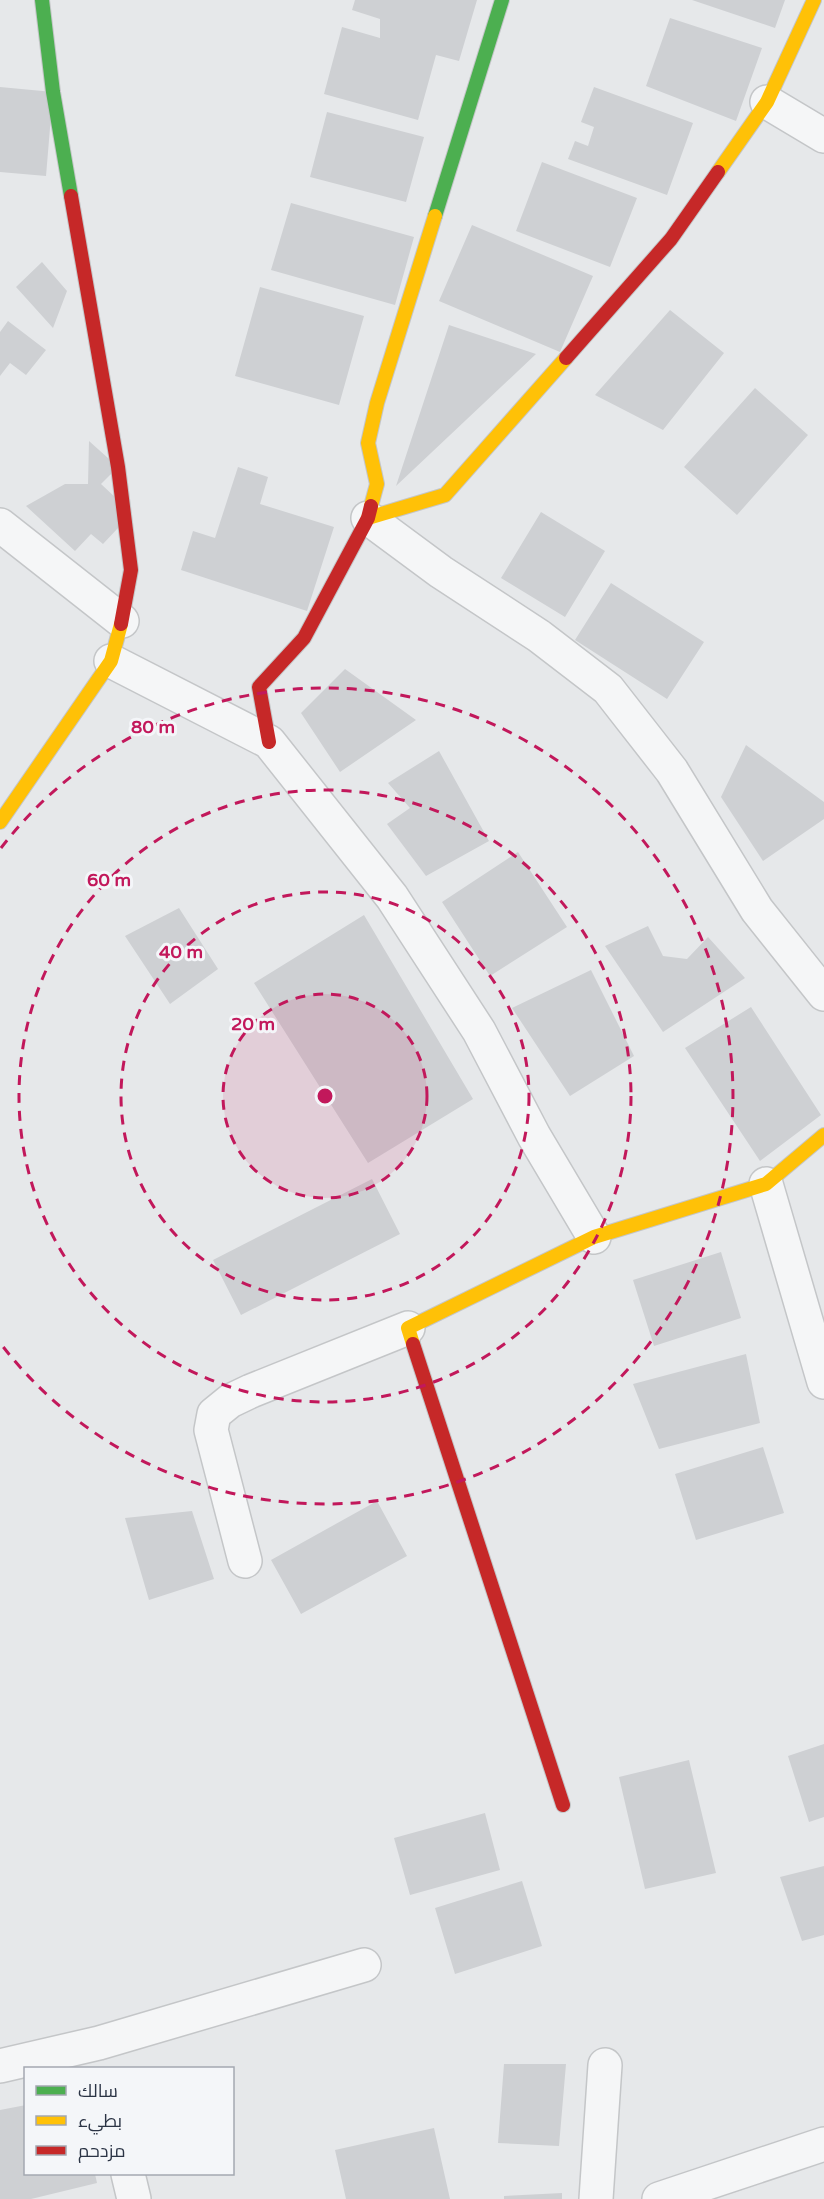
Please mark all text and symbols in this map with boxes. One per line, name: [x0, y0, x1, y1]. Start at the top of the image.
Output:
text: 80 m: [131, 716, 175, 738]
text: 60 m: [87, 869, 131, 891]
text: 40 m: [159, 941, 203, 963]
text: 20 m: [231, 1013, 275, 1035]
centre of rings: [315, 1086, 335, 1106]
legend: [24, 2067, 234, 2175]
text: سالك: [78, 2080, 118, 2102]
text: بطيء: [78, 2110, 122, 2135]
text: مزدحم: [78, 2140, 126, 2163]

